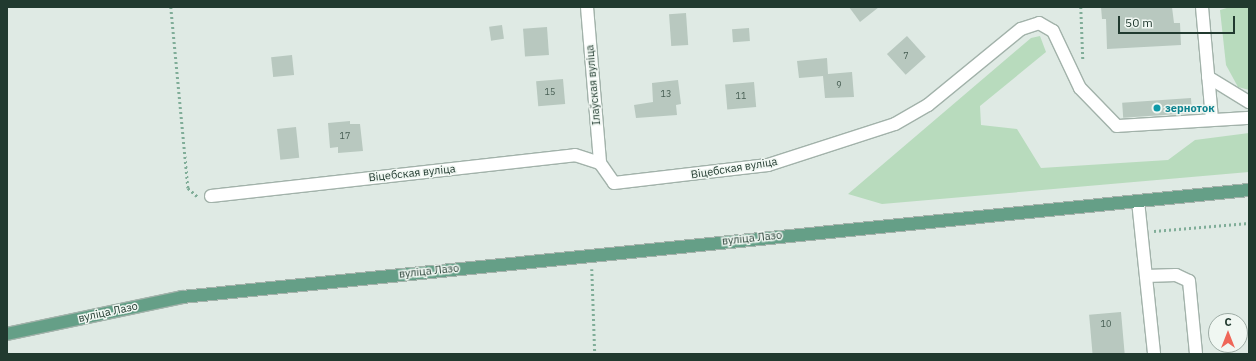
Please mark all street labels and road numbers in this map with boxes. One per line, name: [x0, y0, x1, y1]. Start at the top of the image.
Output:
street label: Ілаўская вуліца: [583, 44, 603, 126]
street label: Віцебская вуліца: [690, 155, 778, 181]
street label: Віцебская вуліца: [368, 162, 456, 184]
street label: вуліца Лазо: [721, 228, 783, 248]
street label: вуліца Лазо: [398, 261, 460, 281]
street label: вуліца Лазо: [77, 299, 139, 325]

